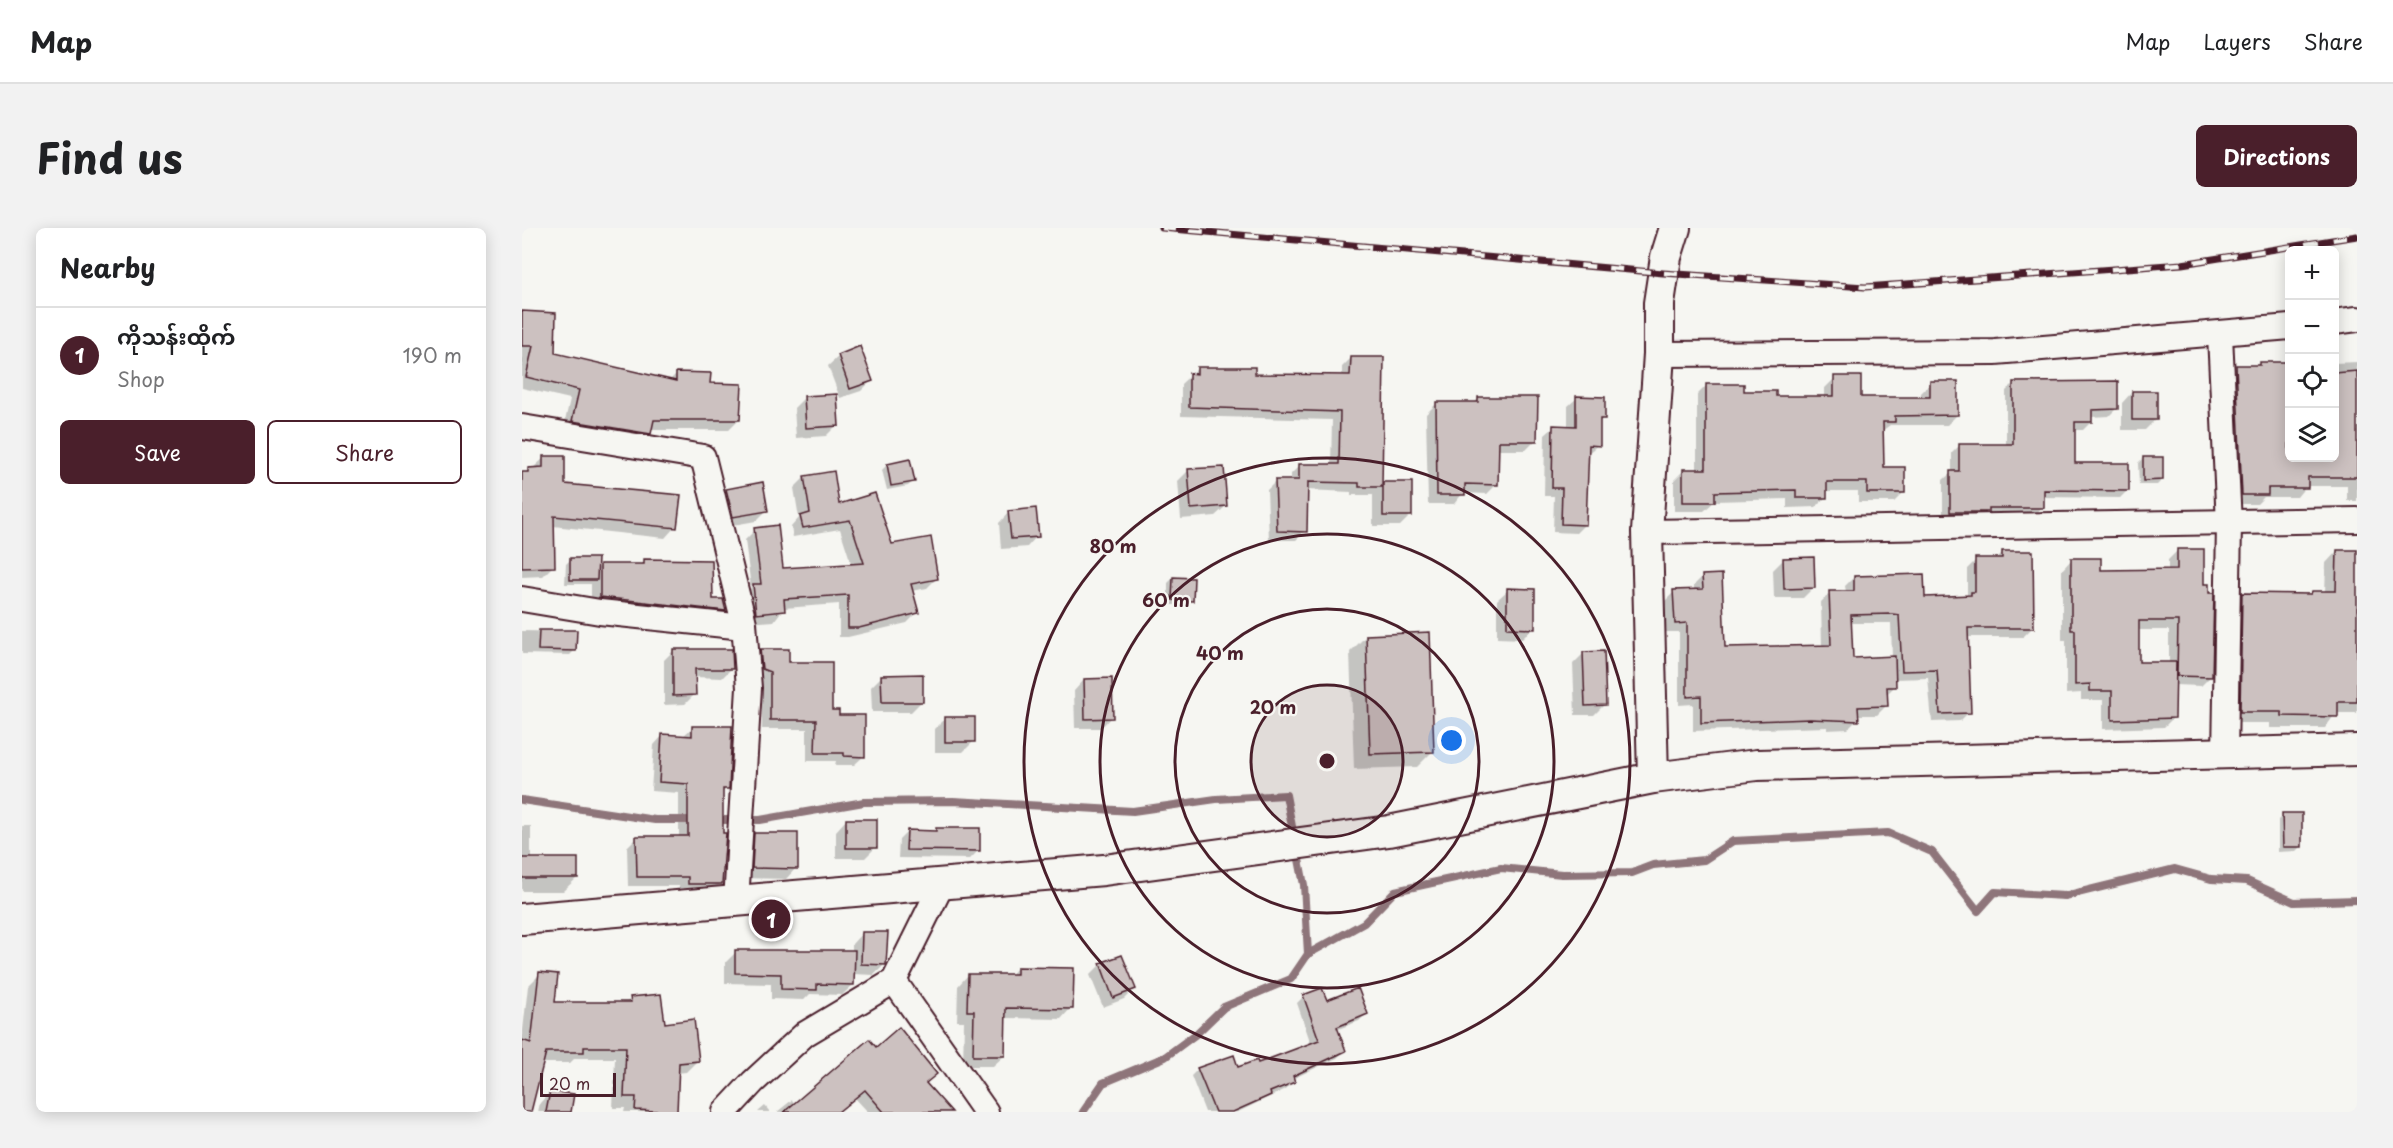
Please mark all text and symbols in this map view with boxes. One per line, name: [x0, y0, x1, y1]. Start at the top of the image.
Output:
text: Map: [30, 20, 92, 63]
text: Map: [2126, 25, 2170, 57]
text: Layers: [2203, 25, 2271, 57]
text: Share: [2304, 25, 2363, 57]
text: Find us: [36, 125, 183, 188]
button: Directions: [2196, 125, 2357, 187]
map controls: [2285, 246, 2339, 462]
button: +: [2285, 246, 2339, 300]
text: Nearby: [60, 248, 155, 287]
button: −: [2285, 300, 2339, 354]
text: ကိုသန်းထိုက်: [117, 319, 236, 352]
text: 1: [75, 340, 84, 370]
text: 190 m: [403, 340, 462, 370]
button: locate: [2285, 354, 2339, 408]
text: Shop: [117, 364, 165, 394]
button: layers: [2285, 408, 2339, 462]
button: Save: [60, 420, 255, 484]
button: Share: [267, 420, 462, 484]
text: 80 m: [1089, 532, 1137, 559]
text: 60 m: [1142, 586, 1190, 613]
text: 40 m: [1196, 639, 1244, 666]
text: 20 m: [1250, 693, 1296, 720]
your location: [1437, 726, 1466, 755]
centre of rings: [1317, 751, 1337, 771]
pin: 1: [752, 896, 790, 942]
scale bar: [540, 1070, 616, 1098]
text: 20 m: [549, 1071, 590, 1095]

